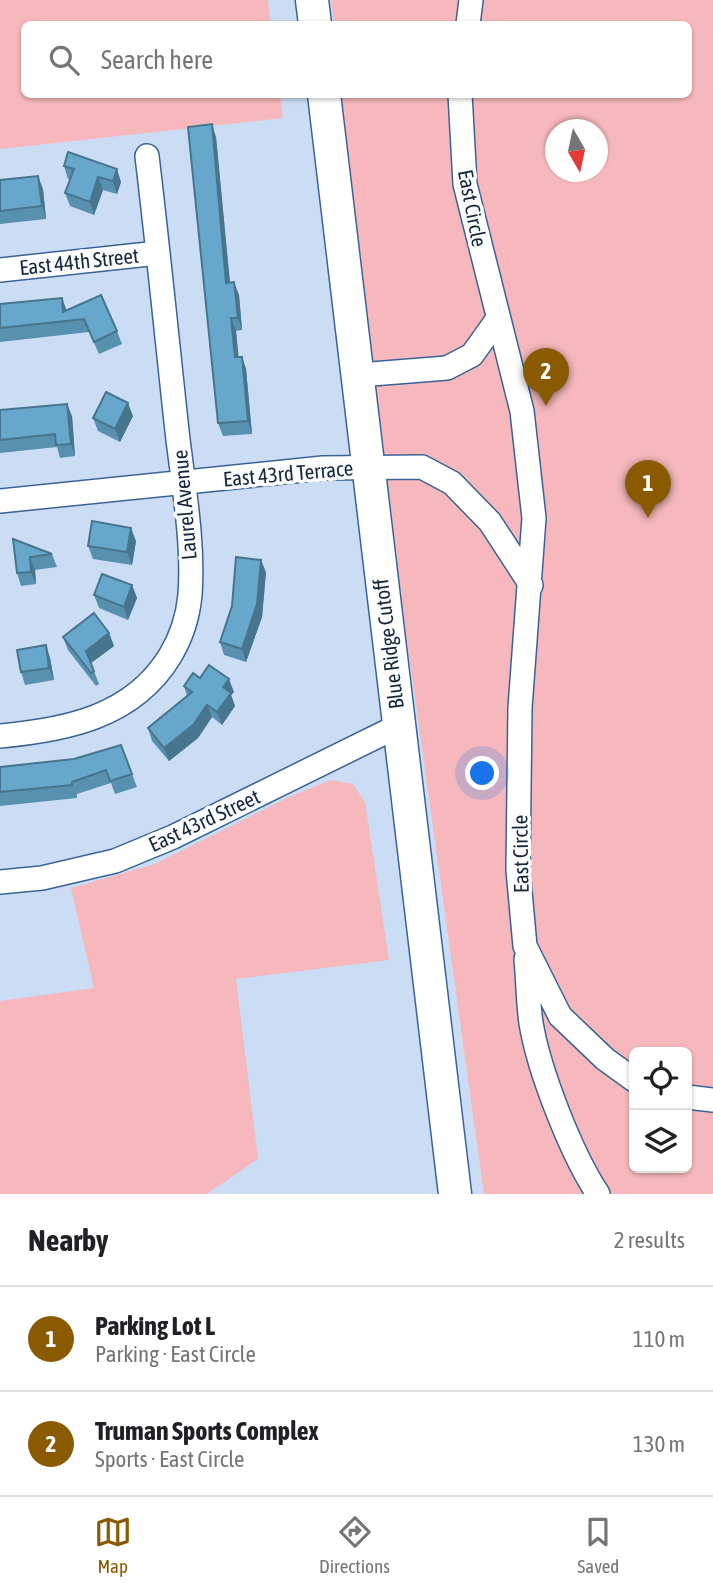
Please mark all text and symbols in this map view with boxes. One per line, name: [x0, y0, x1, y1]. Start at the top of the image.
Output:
search box: [21, 21, 692, 98]
icon: search: [45, 41, 83, 79]
text: Search here: [101, 45, 213, 75]
north arrow: [545, 119, 608, 182]
street label: East Circle: [454, 167, 492, 249]
street label: East 44th Street: [18, 243, 140, 279]
pin: 2: [523, 348, 569, 406]
street label: Laurel Avenue: [167, 449, 201, 561]
street label: East 43rd Terrace: [222, 455, 354, 491]
pin: 1: [625, 460, 671, 518]
street label: Blue Ridge Cutoff: [368, 577, 408, 711]
your location: [465, 756, 499, 790]
street label: East 43rd Street: [145, 784, 263, 856]
street label: East Circle: [507, 815, 533, 893]
map controls: [629, 1047, 692, 1173]
button: locate: [629, 1047, 692, 1110]
button: layers: [629, 1110, 692, 1173]
text: Nearby: [28, 1223, 108, 1257]
text: 2 results: [614, 1227, 685, 1253]
text: Parking Lot L: [95, 1311, 215, 1341]
text: 1: [46, 1326, 56, 1352]
text: 110 m: [633, 1326, 685, 1352]
text: Parking · East Circle: [95, 1341, 256, 1367]
text: Truman Sports Complex: [95, 1416, 319, 1446]
text: 2: [46, 1431, 56, 1457]
text: 130 m: [633, 1431, 685, 1457]
text: Sports · East Circle: [95, 1446, 245, 1472]
tab: Map: [94, 1513, 132, 1577]
tab: Directions: [319, 1513, 390, 1577]
tab: Saved: [577, 1513, 619, 1577]

